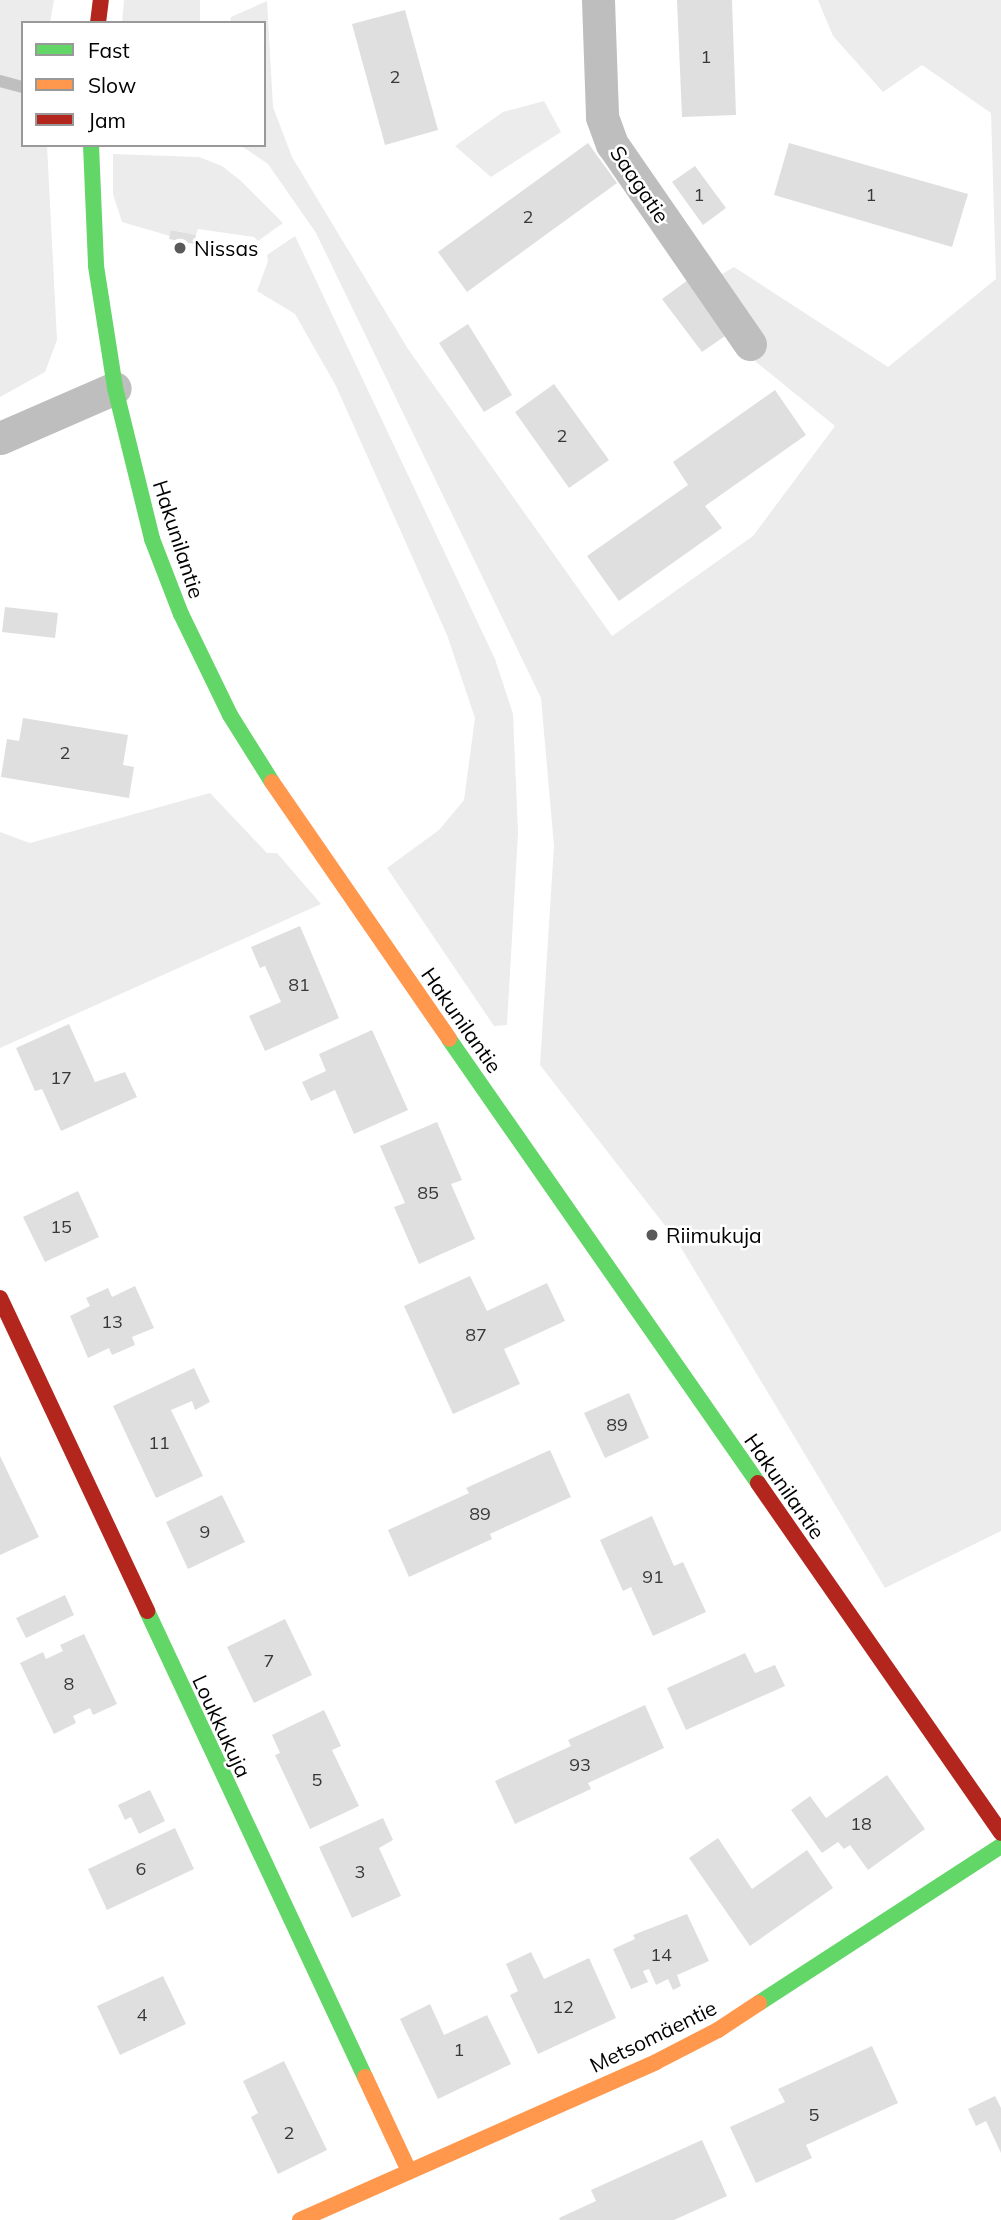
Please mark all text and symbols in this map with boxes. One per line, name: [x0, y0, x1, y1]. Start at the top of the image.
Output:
legend: [21, 21, 266, 147]
text: Fast: [88, 37, 130, 63]
house number: 1: [701, 46, 711, 68]
house number: 2: [390, 66, 400, 88]
text: Slow: [88, 72, 136, 98]
text: Jam: [88, 107, 126, 133]
street label: Saagatie: [605, 141, 675, 227]
house number: 1: [694, 184, 704, 206]
house number: 1: [866, 184, 876, 206]
house number: 2: [523, 206, 533, 228]
place label: Nissas: [194, 235, 259, 261]
marker: Nissas: [172, 240, 188, 256]
house number: 2: [557, 425, 567, 447]
street label: Hakunilantie: [148, 477, 210, 601]
house number: 2: [60, 742, 70, 764]
street label: Hakunilantie: [417, 963, 507, 1077]
house number: 81: [288, 974, 310, 996]
house number: 17: [50, 1067, 72, 1089]
house number: 85: [417, 1182, 439, 1204]
house number: 15: [50, 1216, 72, 1238]
place label: Riimukuja: [666, 1222, 762, 1248]
marker: Riimukuja: [644, 1227, 660, 1243]
house number: 13: [101, 1311, 123, 1333]
house number: 87: [465, 1324, 487, 1346]
house number: 89: [606, 1414, 628, 1436]
street label: Hakunilantie: [740, 1429, 830, 1543]
house number: 11: [148, 1432, 170, 1454]
house number: 89: [469, 1503, 491, 1525]
house number: 9: [200, 1521, 210, 1543]
house number: 91: [642, 1566, 664, 1588]
house number: 7: [264, 1650, 274, 1672]
street label: Loukkukuja: [187, 1671, 257, 1781]
house number: 8: [64, 1673, 74, 1695]
house number: 93: [569, 1754, 591, 1776]
house number: 5: [312, 1769, 322, 1791]
house number: 18: [850, 1813, 872, 1835]
house number: 6: [136, 1858, 146, 1880]
house number: 3: [355, 1861, 365, 1883]
house number: 14: [650, 1944, 672, 1966]
street label: Metsomäentie: [586, 1994, 720, 2078]
house number: 12: [552, 1996, 574, 2018]
house number: 4: [137, 2004, 147, 2026]
house number: 1: [454, 2039, 464, 2061]
house number: 5: [809, 2104, 819, 2126]
house number: 2: [284, 2122, 294, 2144]

